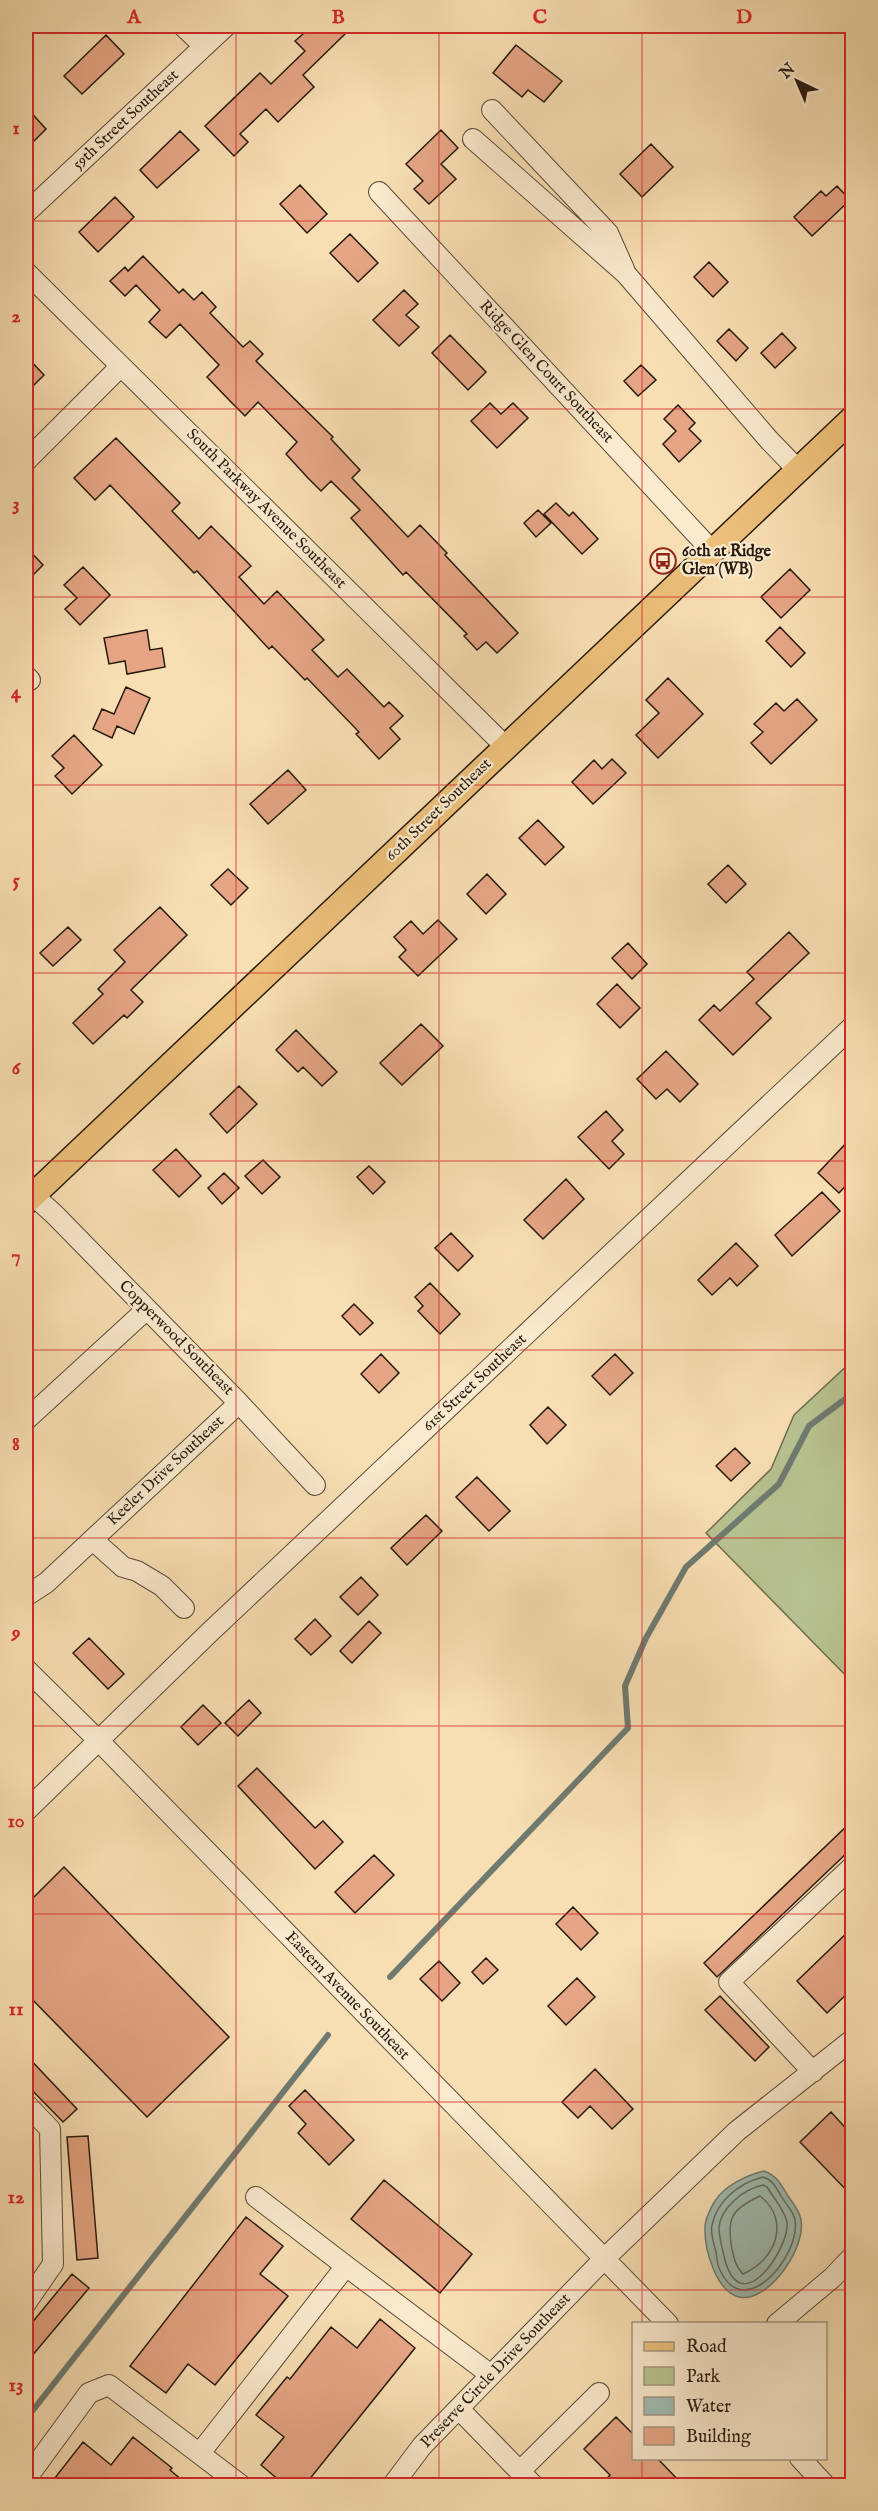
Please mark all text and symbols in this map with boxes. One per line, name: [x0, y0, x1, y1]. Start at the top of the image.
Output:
text: A: [126, 5, 142, 30]
text: B: [331, 5, 345, 30]
text: C: [533, 5, 547, 30]
text: D: [736, 5, 752, 30]
north arrow: [767, 51, 827, 111]
text: N: [775, 60, 800, 84]
street label: 59th Street Southeast: [69, 65, 184, 174]
text: 1: [12, 116, 20, 141]
street label: Ridge Glen Court Southeast: [474, 296, 618, 448]
text: 2: [11, 304, 21, 329]
street label: South Parkway Avenue Southeast: [182, 425, 351, 594]
text: 3: [12, 492, 20, 517]
place label: 60th at Ridge Glen (WB): [682, 542, 772, 580]
bus stop icon: 60th at Ridge Glen (WB): [648, 546, 678, 576]
text: 4: [11, 680, 22, 705]
street label: 60th Street Southeast: [382, 754, 497, 866]
text: 5: [12, 868, 20, 893]
text: 6: [12, 1056, 22, 1081]
text: 7: [11, 1244, 21, 1269]
street label: Copperwood Southeast: [114, 1276, 238, 1400]
street label: 61st Street Southeast: [419, 1329, 532, 1436]
street label: Keeler Drive Southeast: [103, 1411, 229, 1530]
text: 8: [12, 1432, 20, 1457]
text: 9: [11, 1620, 21, 1645]
text: 10: [7, 1809, 25, 1834]
street label: Eastern Avenue Southeast: [280, 1927, 414, 2065]
text: 11: [9, 1997, 23, 2022]
text: 12: [8, 2185, 25, 2210]
street label: Preserve Circle Drive Southeast: [417, 2289, 576, 2453]
legend: [632, 2322, 827, 2460]
text: Road: [686, 2336, 727, 2359]
text: Park: [686, 2366, 721, 2389]
text: 13: [9, 2373, 23, 2398]
text: Water: [686, 2396, 731, 2419]
text: Building: [686, 2426, 751, 2449]

